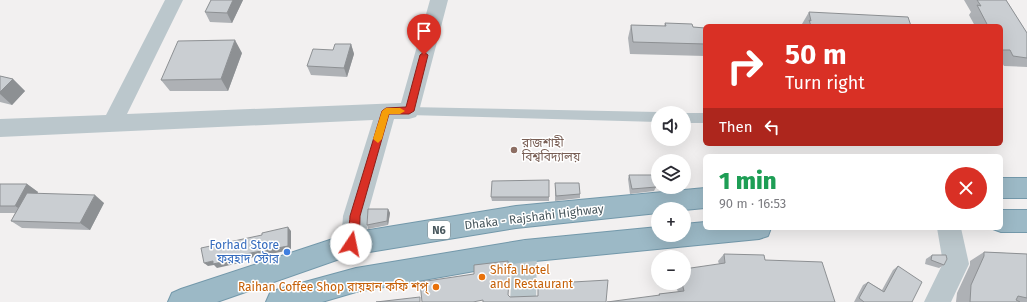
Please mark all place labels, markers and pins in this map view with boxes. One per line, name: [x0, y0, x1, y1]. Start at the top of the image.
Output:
pin: [407, 14, 441, 55]
place label: রাজশাহী বিশ্ববিদ্যালয়: [521, 135, 581, 164]
marker: রাজশাহী বিশ্ববিদ্যালয়: [509, 145, 519, 155]
place label: Forhad Store ফরহাদ স্টোর: [209, 238, 280, 266]
marker: Forhad Store ফরহাদ স্টোর: [282, 247, 292, 257]
place label: Shifa Hotel and Restaurant: [490, 263, 574, 291]
marker: Shifa Hotel and Restaurant: [477, 272, 487, 282]
place label: Raihan Coffee Shop রায়হান কফি শপ্: [238, 279, 429, 295]
marker: Raihan Coffee Shop রায়হান কফি শপ্: [431, 282, 441, 292]

